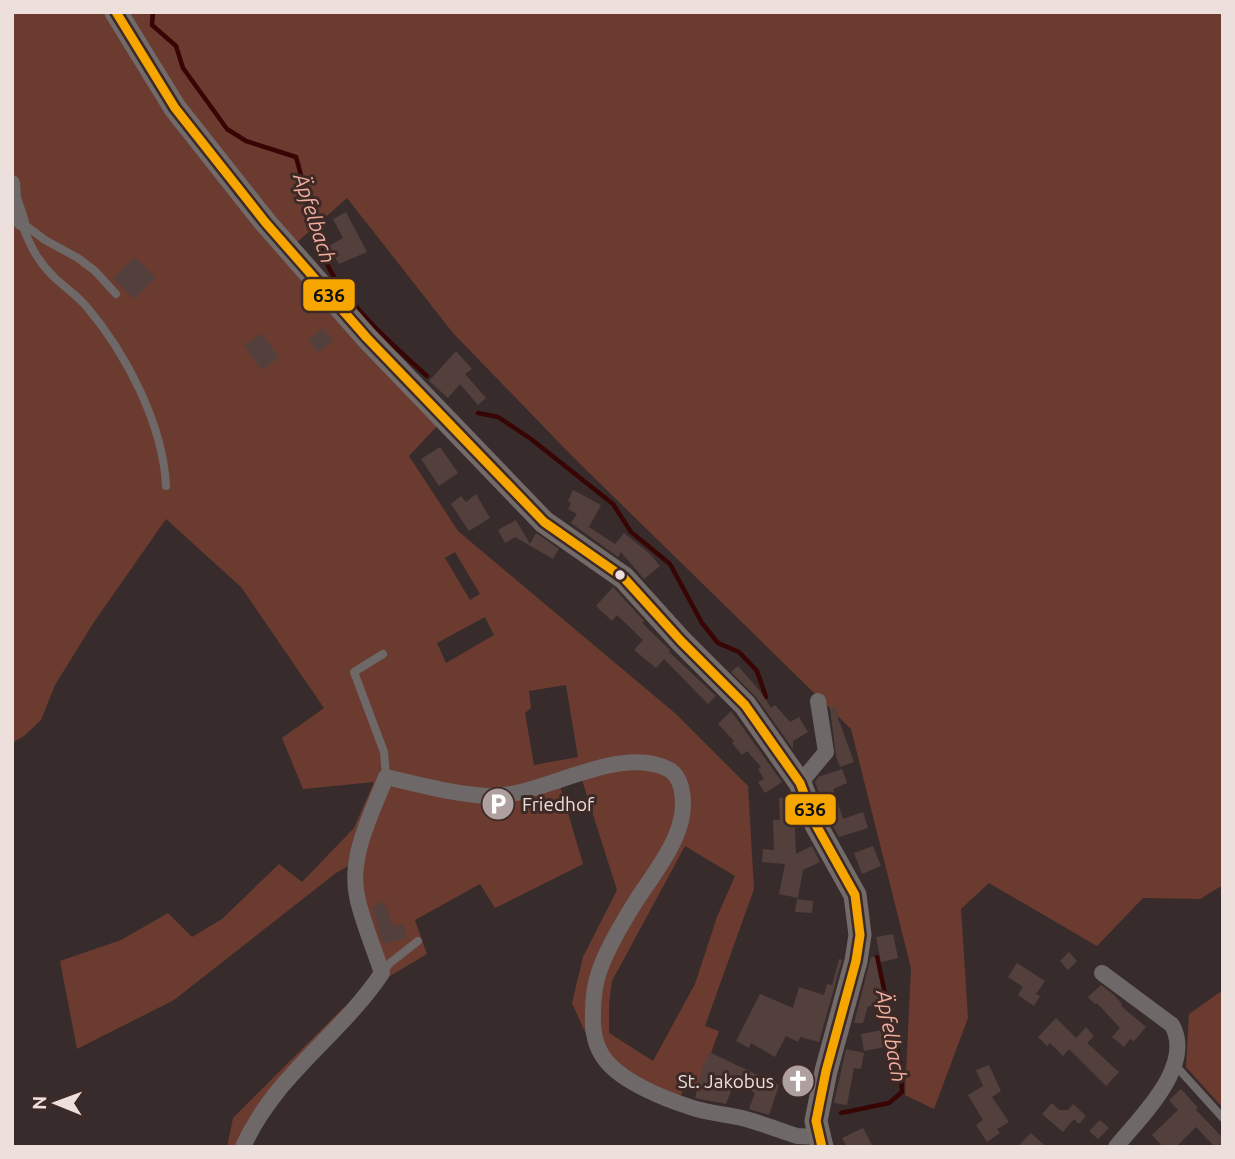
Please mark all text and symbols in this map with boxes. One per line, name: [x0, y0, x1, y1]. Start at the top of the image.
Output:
water label: Äpfelbach: [289, 169, 341, 266]
line badge: 636: [302, 278, 356, 312]
text: 636: [313, 284, 345, 306]
unlabelled marker: [613, 568, 627, 582]
parking icon: Friedhof: [479, 785, 517, 823]
place label: Friedhof: [522, 793, 595, 815]
line badge: 636: [784, 793, 837, 826]
text: 636: [794, 798, 826, 820]
water label: Äpfelbach: [872, 987, 912, 1084]
church icon: St. Jakobus: [779, 1062, 817, 1100]
north arrow: [21, 1068, 91, 1138]
place label: St. Jakobus: [678, 1070, 774, 1092]
text: N: [28, 1095, 50, 1110]

